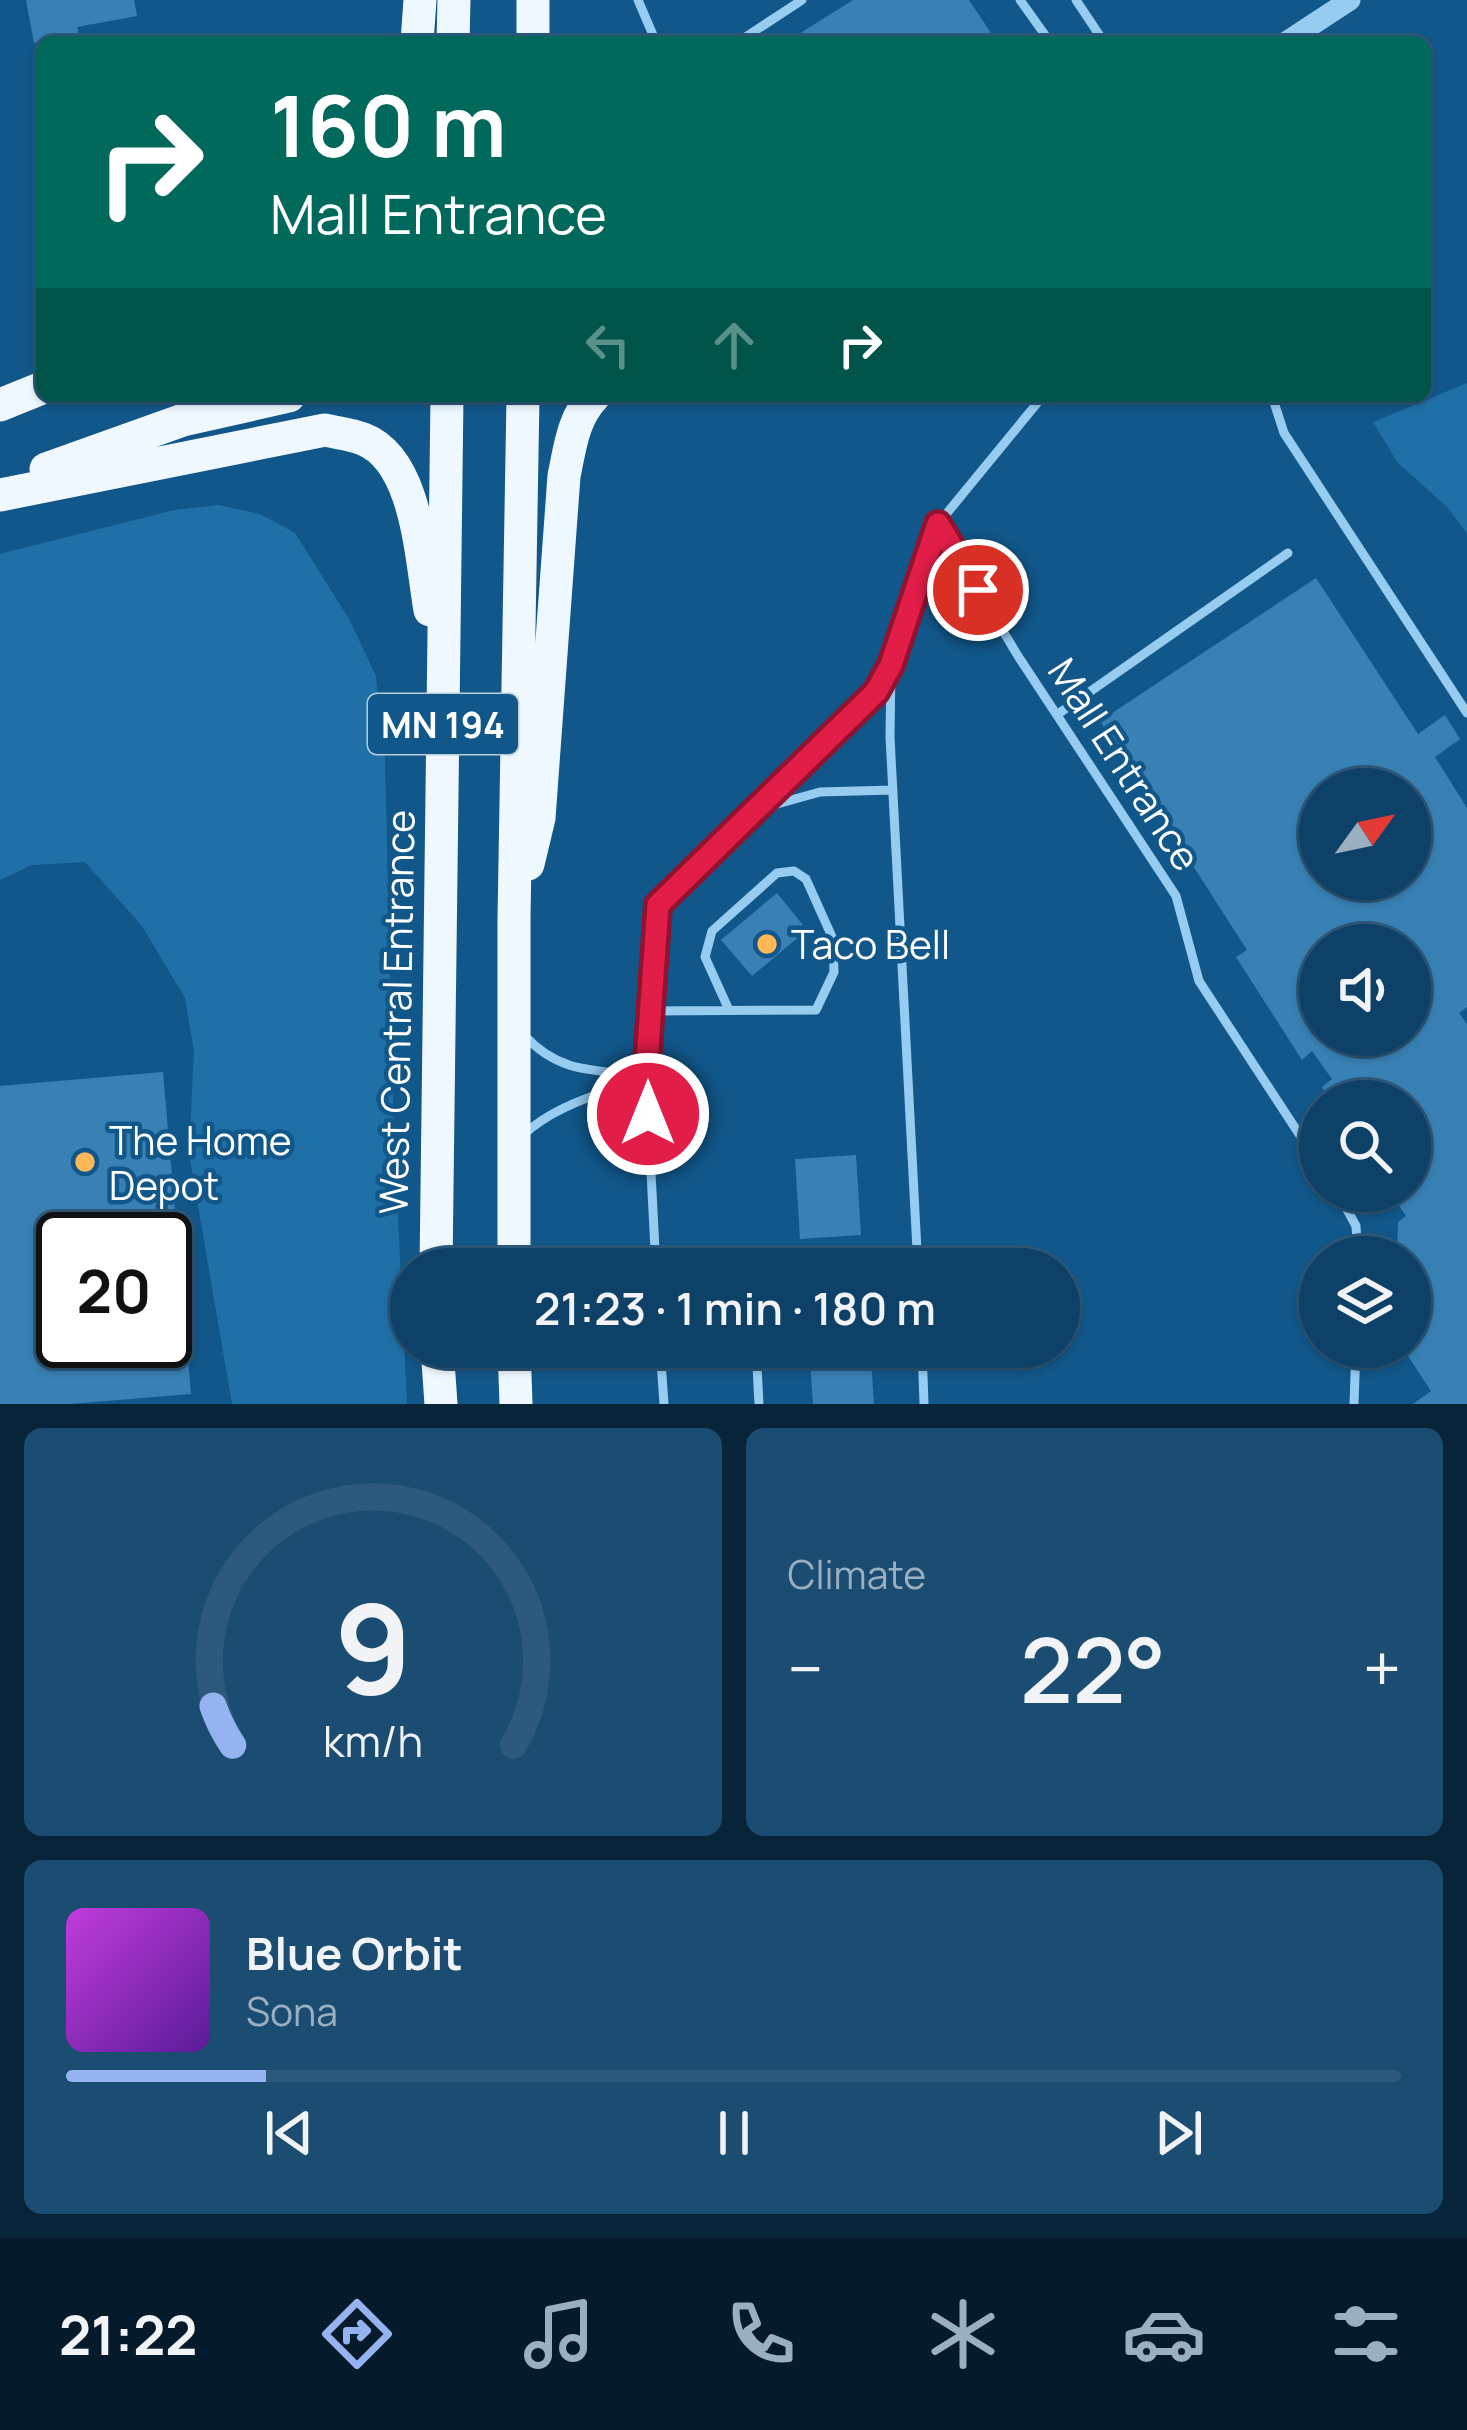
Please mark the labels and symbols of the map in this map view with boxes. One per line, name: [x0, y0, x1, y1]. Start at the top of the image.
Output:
pin: [927, 539, 1029, 641]
street label: Mall Entrance: [1036, 647, 1214, 881]
road number: MN 194: [368, 694, 518, 754]
north arrow: [1299, 768, 1431, 900]
street label: West Central Entrance: [365, 809, 427, 1215]
place label: Taco Bell: [791, 917, 950, 971]
marker: Taco Bell: [754, 931, 780, 957]
position arrow: [585, 1051, 711, 1177]
place label: The Home Depot: [109, 1113, 292, 1212]
marker: The Home Depot: [72, 1149, 98, 1175]
speed limit sign: 20: [36, 1212, 192, 1368]

